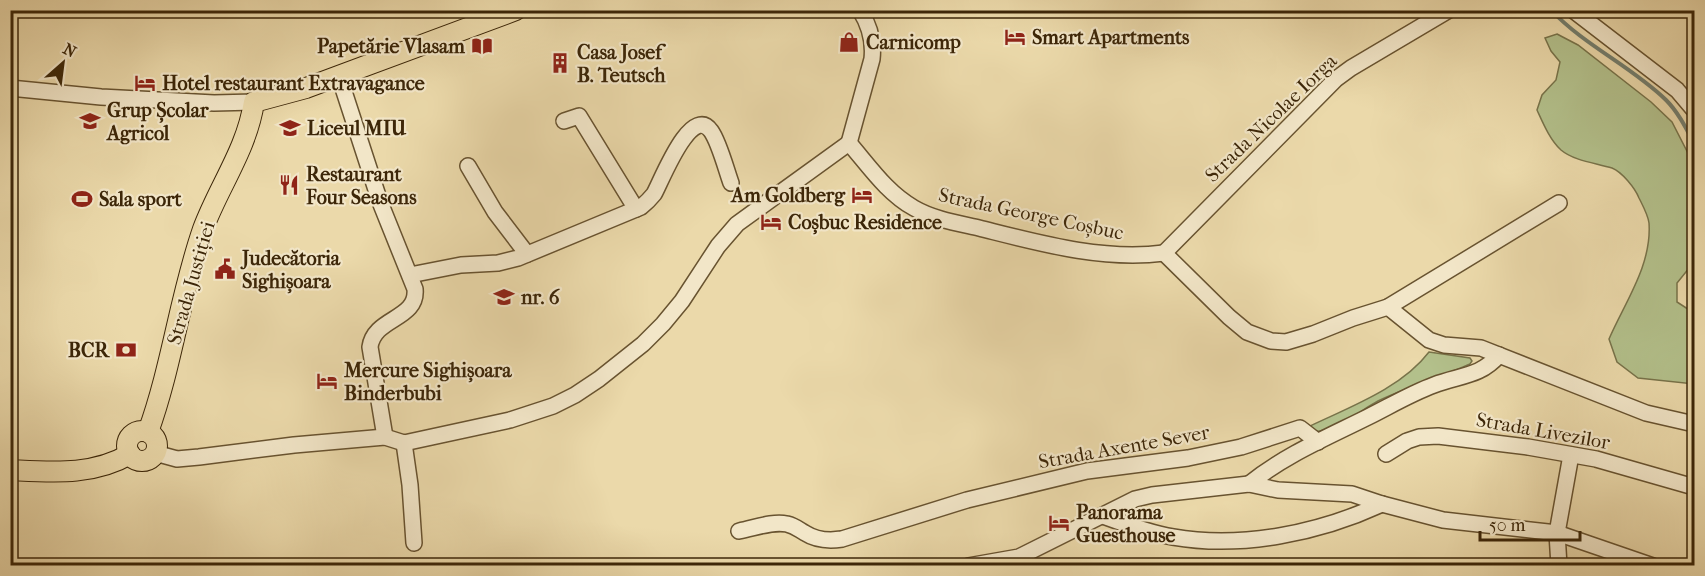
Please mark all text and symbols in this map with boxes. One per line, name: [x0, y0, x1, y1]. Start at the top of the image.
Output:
hotel icon: Smart Apartments: [1003, 25, 1027, 49]
place label: Smart Apartments: [1032, 26, 1190, 49]
shop icon: Carnicomp: [837, 30, 861, 54]
place label: Carnicomp: [866, 31, 961, 54]
north arrow: [33, 33, 93, 93]
library icon: Papetărie Vlasam: [470, 34, 494, 58]
place label: Papetărie Vlasam: [317, 35, 465, 58]
text: N: [60, 39, 80, 62]
place label: Casa Josef B. Teutsch: [577, 41, 666, 87]
street label: Strada Nicolae Iorga: [1200, 49, 1342, 187]
building icon: Casa Josef B. Teutsch: [548, 51, 572, 75]
hotel icon: Hotel restaurant Extravagance: [133, 71, 157, 95]
place label: Hotel restaurant Extravagance: [162, 72, 425, 95]
place label: Grup Școlar Agricol: [105, 99, 209, 145]
school or university icon: Grup Școlar Agricol: [78, 109, 102, 133]
school or university icon: Liceul MIU: [278, 116, 302, 140]
place label: Liceul MIU: [307, 117, 407, 140]
place label: Restaurant Four Seasons: [305, 163, 417, 209]
restaurant icon: Restaurant Four Seasons: [277, 173, 301, 197]
hotel icon: Am Goldberg: [850, 183, 874, 207]
street label: Strada George Coșbuc: [936, 183, 1126, 245]
place label: Am Goldberg: [729, 184, 846, 207]
sports icon: Sala sport: [70, 187, 94, 211]
place label: Sala sport: [99, 188, 182, 211]
hotel icon: Coșbuc Residence: [759, 210, 783, 234]
place label: Coșbuc Residence: [788, 211, 942, 235]
street label: Strada Justiției: [162, 219, 221, 348]
place label: Judecătoria Sighișoara: [240, 247, 341, 294]
public building icon: Judecătoria Sighișoara: [213, 257, 237, 281]
school or university icon: nr. 6: [492, 285, 516, 309]
place label: nr. 6: [520, 286, 561, 309]
bank icon: BCR: [114, 338, 138, 362]
place label: BCR: [68, 339, 111, 362]
place label: Mercure Sighișoara Binderbubi: [343, 359, 512, 405]
hotel icon: Mercure Sighișoara Binderbubi: [315, 369, 339, 393]
street label: Strada Livezilor: [1474, 408, 1612, 454]
street label: Strada Axente Sever: [1037, 421, 1212, 473]
place label: Panorama Guesthouse: [1076, 501, 1176, 547]
scale bar: [1480, 504, 1580, 542]
hotel icon: Panorama Guesthouse: [1047, 511, 1071, 535]
text: 50 m: [1489, 515, 1526, 536]

